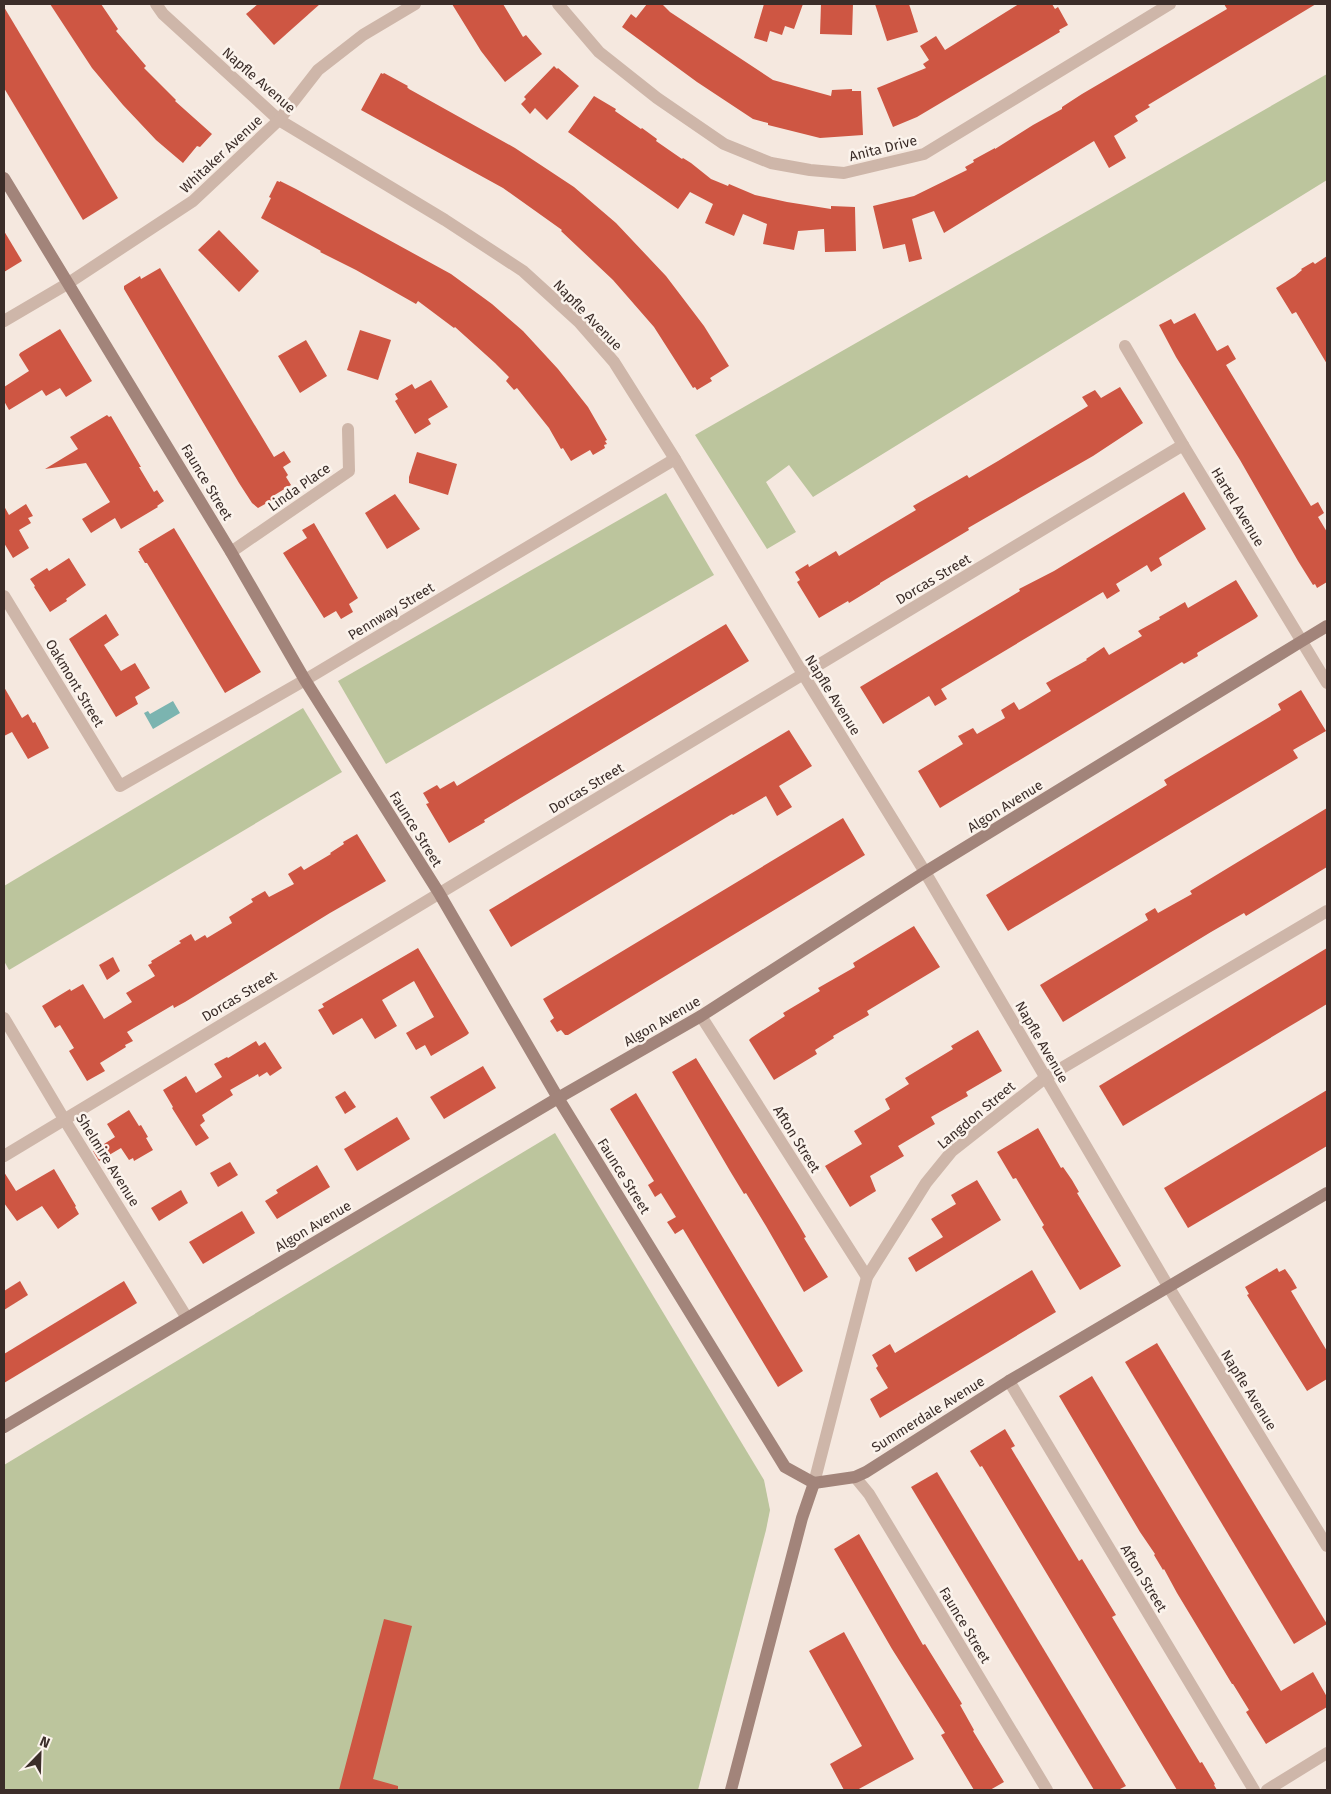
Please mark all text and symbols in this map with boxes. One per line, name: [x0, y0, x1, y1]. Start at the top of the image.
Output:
street label: Napfle Avenue: [219, 44, 299, 117]
street label: Whitaker Avenue: [177, 112, 266, 197]
street label: Anita Drive: [847, 132, 919, 165]
street label: Napfle Avenue: [550, 277, 626, 354]
street label: Faunce Street: [177, 441, 236, 524]
street label: Linda Place: [265, 460, 334, 515]
street label: Hartel Avenue: [1207, 465, 1268, 550]
street label: Dorcas Street: [893, 550, 975, 608]
street label: Pennway Street: [345, 579, 438, 644]
street label: Oakmont Street: [42, 636, 108, 731]
street label: Napfle Avenue: [801, 652, 864, 739]
street label: Dorcas Street: [546, 759, 628, 817]
street label: Algon Avenue: [964, 776, 1046, 836]
street label: Faunce Street: [386, 788, 446, 871]
street label: Dorcas Street: [199, 967, 281, 1025]
street label: Algon Avenue: [621, 993, 704, 1050]
street label: Napfle Avenue: [1011, 998, 1072, 1086]
street label: Langdon Street: [934, 1077, 1019, 1153]
street label: Afton Street: [769, 1103, 824, 1177]
street label: Shelmire Avenue: [72, 1111, 143, 1210]
street label: Faunce Street: [594, 1135, 654, 1218]
street label: Algon Avenue: [272, 1197, 354, 1256]
street label: Napfle Avenue: [1217, 1347, 1280, 1434]
street label: Summerdale Avenue: [869, 1373, 988, 1456]
street label: Afton Street: [1117, 1541, 1171, 1616]
street label: Faunce Street: [935, 1584, 994, 1667]
north arrow: [15, 1729, 65, 1779]
text: N: [37, 1733, 52, 1752]

